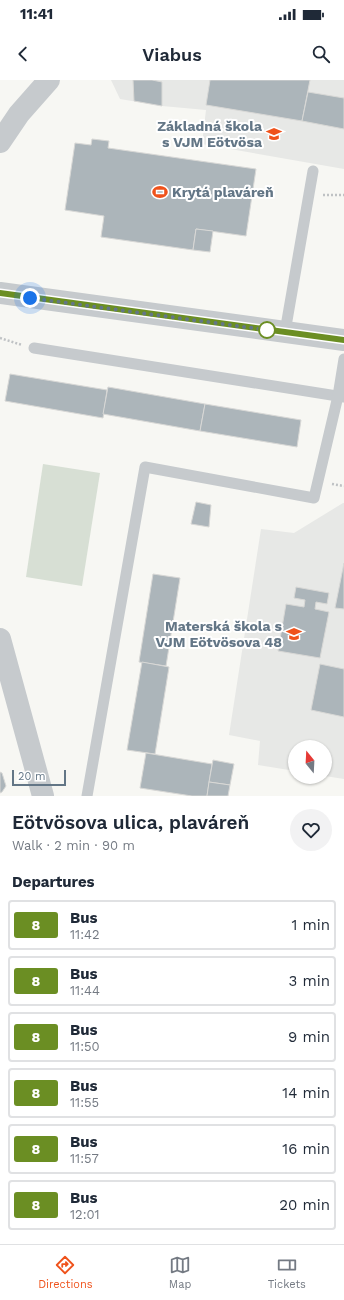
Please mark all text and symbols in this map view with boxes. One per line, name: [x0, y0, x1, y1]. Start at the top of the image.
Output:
text: 11:41: [20, 5, 53, 23]
icon: back: [12, 43, 34, 65]
icon: search: [310, 43, 332, 65]
text: Viabus: [142, 44, 202, 65]
place label: Základná škola s VJM Eötvösa: [157, 118, 263, 150]
school or university icon: Základná škola s VJM Eötvösa: [265, 125, 283, 143]
sports icon: Krytá plaváreň: [151, 183, 169, 201]
place label: Krytá plaváreň: [172, 184, 274, 200]
your location: [20, 288, 40, 308]
unlabelled marker: [258, 321, 276, 339]
place label: Materská škola s VJM Eötvösova 48: [156, 618, 283, 650]
school or university icon: Materská škola s VJM Eötvösova 48: [285, 625, 303, 643]
north arrow: [288, 740, 332, 784]
map controls: [288, 740, 332, 784]
scale bar: [12, 768, 66, 787]
text: 20 m: [18, 770, 46, 783]
button: heart: [290, 809, 332, 851]
text: Eötvösova ulica, plaváreň: [12, 811, 249, 834]
text: Walk · 2 min · 90 m: [12, 838, 135, 853]
text: Departures: [12, 873, 95, 891]
text: Bus: [70, 909, 98, 927]
text: 1 min: [291, 916, 330, 934]
text: 8: [32, 917, 40, 933]
text: 11:42: [70, 927, 100, 942]
text: Bus: [70, 965, 98, 983]
text: 3 min: [289, 972, 330, 990]
text: 8: [32, 973, 40, 989]
text: 11:44: [70, 983, 100, 998]
text: Bus: [70, 1021, 98, 1039]
text: 9 min: [288, 1028, 330, 1046]
text: 8: [32, 1029, 40, 1045]
text: 11:50: [70, 1039, 100, 1054]
text: Bus: [70, 1077, 98, 1095]
text: 14 min: [282, 1084, 330, 1102]
text: 8: [32, 1085, 40, 1101]
text: 11:55: [70, 1095, 99, 1110]
text: Bus: [70, 1133, 98, 1151]
text: 16 min: [282, 1140, 330, 1158]
text: 8: [32, 1141, 40, 1157]
text: 11:57: [70, 1151, 99, 1166]
text: Bus: [70, 1189, 98, 1207]
text: 20 min: [279, 1196, 330, 1214]
text: 8: [32, 1197, 40, 1213]
text: 12:01: [70, 1207, 100, 1222]
tab: Directions: [38, 1254, 93, 1291]
tab: Map: [169, 1254, 191, 1291]
tab: Tickets: [268, 1254, 306, 1291]

